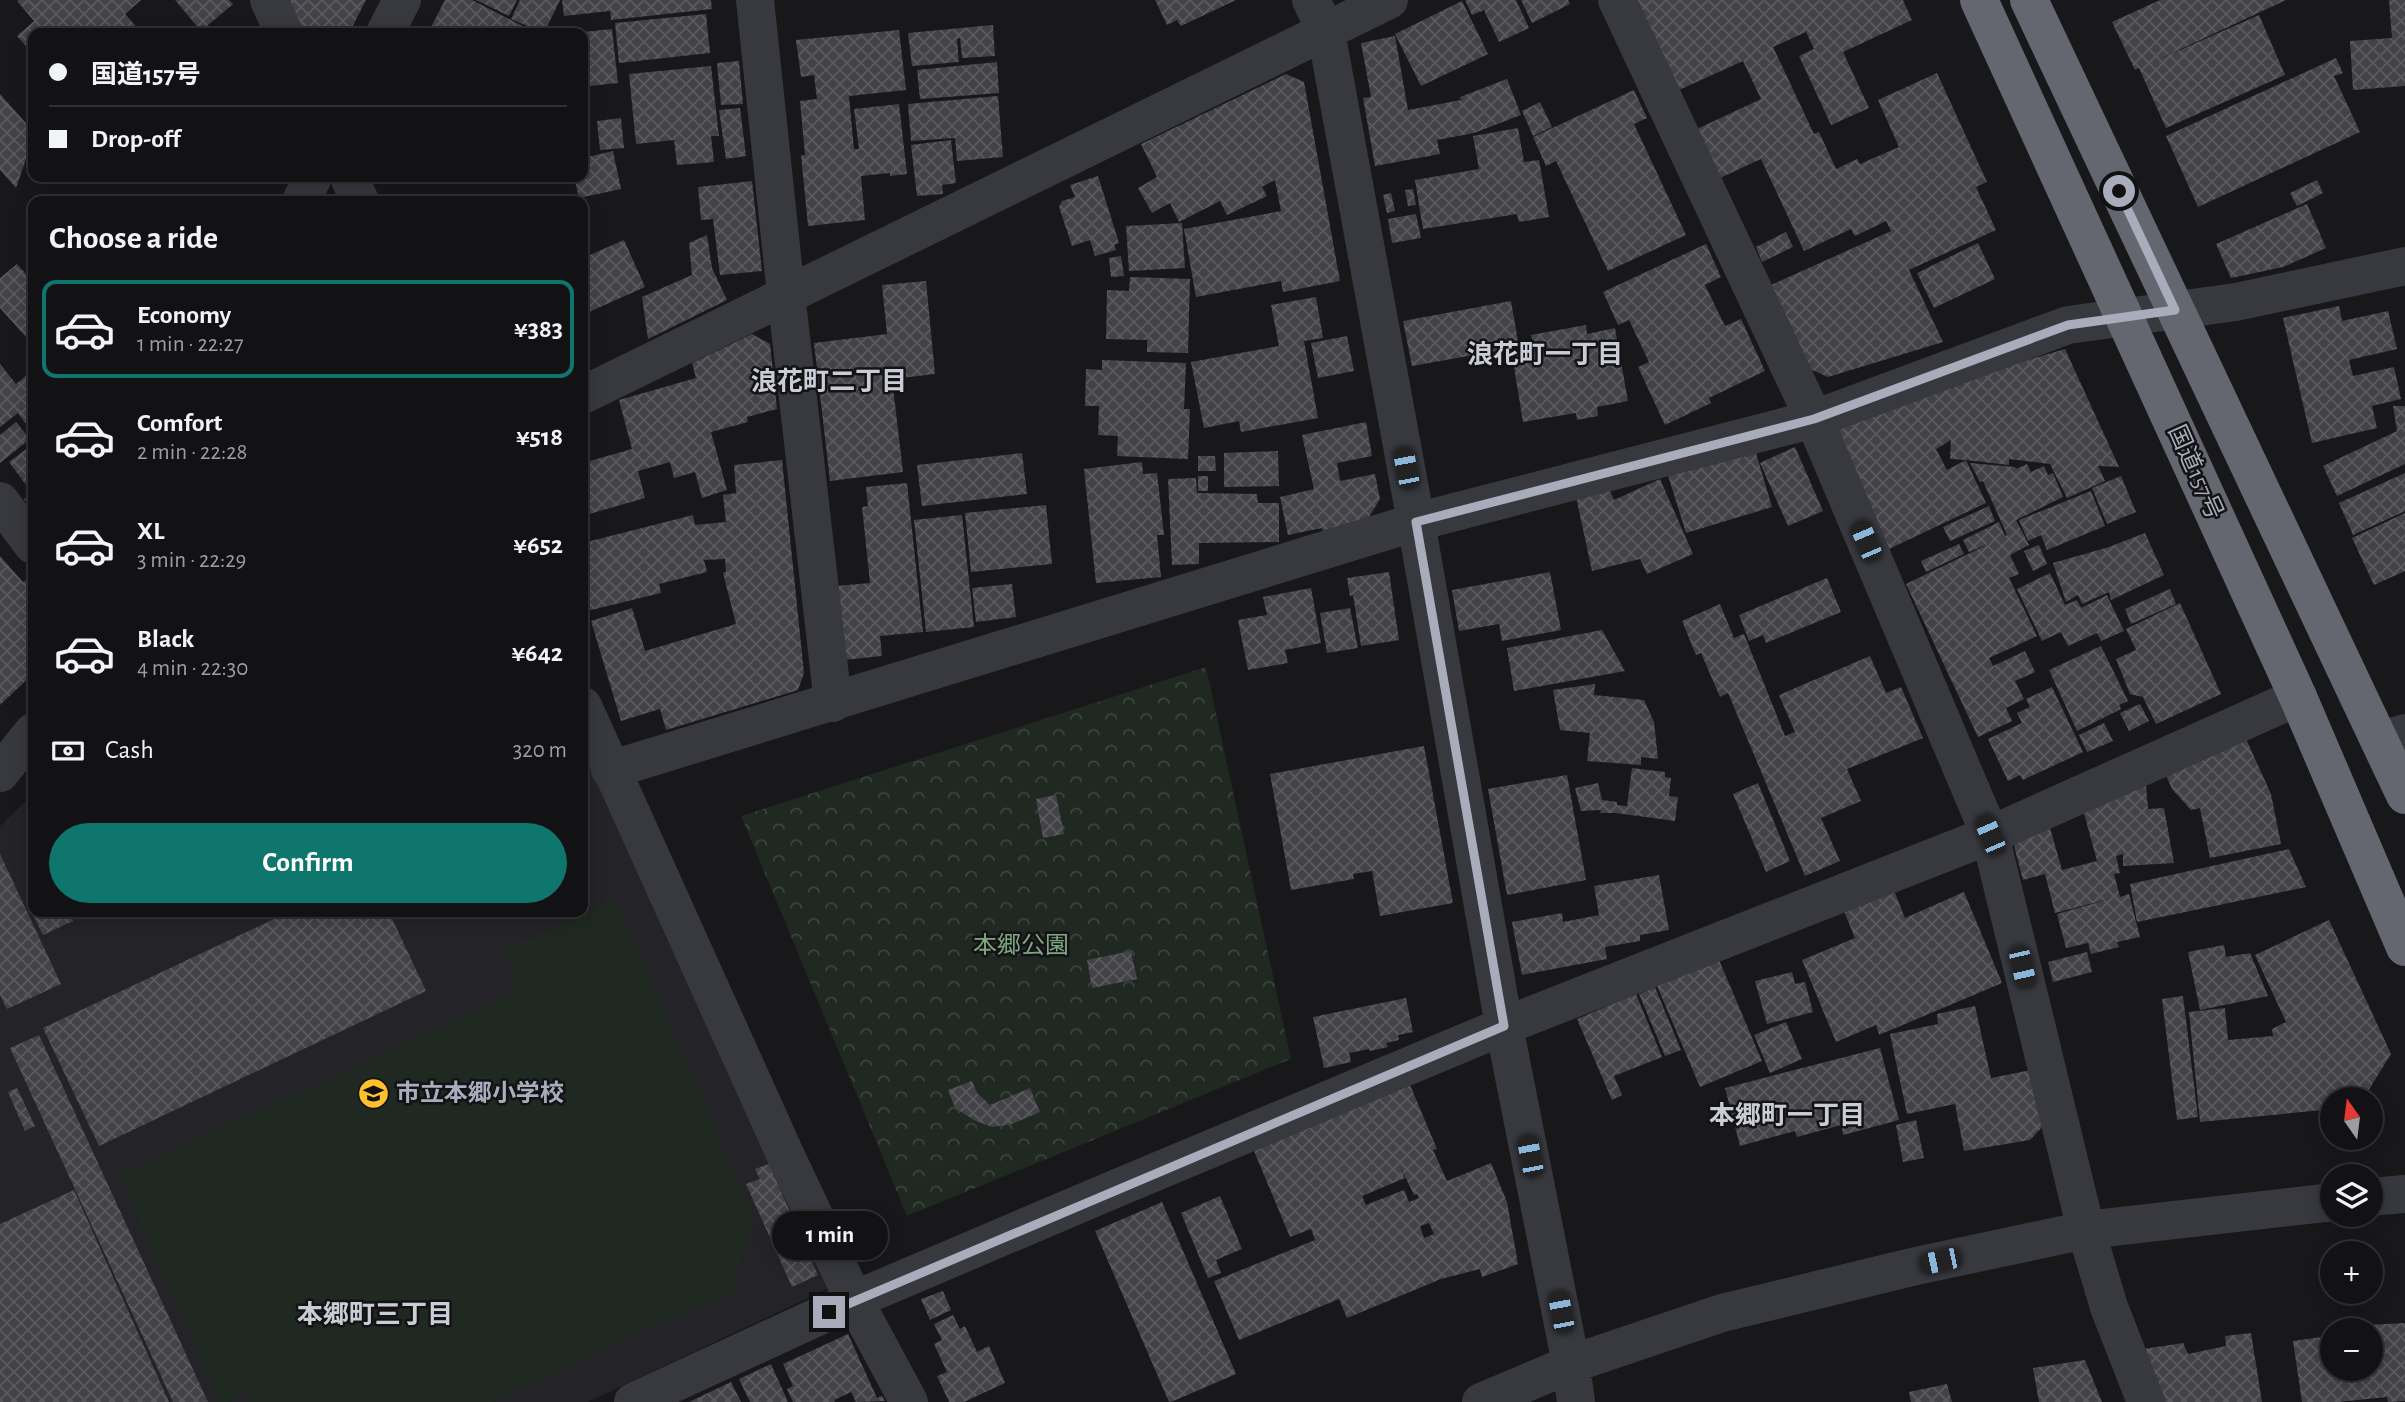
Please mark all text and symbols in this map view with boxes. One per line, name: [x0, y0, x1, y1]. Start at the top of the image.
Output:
text: 国道157号: [91, 62, 201, 88]
text: Drop-off: [91, 126, 180, 152]
route start: [2103, 175, 2135, 207]
text: Choose a ride: [49, 222, 218, 254]
icon: car: [53, 298, 116, 361]
text: Economy: [137, 302, 231, 328]
text: ¥383: [514, 316, 563, 342]
text: 1 min · 22:27: [137, 333, 244, 356]
district label: 浪花町一丁目: [1467, 340, 1623, 368]
district label: 浪花町二丁目: [751, 367, 907, 395]
icon: car: [53, 406, 116, 469]
text: Comfort: [137, 410, 222, 436]
street label: 国道157号: [2164, 421, 2228, 523]
text: ¥518: [516, 424, 563, 450]
text: 2 min · 22:28: [137, 441, 248, 464]
car: [1392, 445, 1421, 491]
icon: car: [53, 514, 116, 577]
text: XL: [137, 518, 164, 544]
car: [1849, 518, 1884, 564]
text: ¥652: [513, 532, 563, 558]
text: 3 min · 22:29: [137, 549, 246, 572]
icon: car: [53, 622, 116, 685]
text: Black: [137, 626, 194, 652]
text: ¥642: [511, 640, 563, 666]
text: 4 min · 22:30: [137, 657, 248, 680]
icon: cash: [49, 732, 87, 770]
text: Cash: [105, 737, 154, 763]
text: 320 m: [513, 739, 567, 762]
car: [1973, 812, 2008, 858]
button: Confirm: [49, 823, 567, 903]
park label: 本郷公園: [973, 932, 1069, 958]
car: [2008, 944, 2037, 990]
school or university icon: 市立本郷小学校: [356, 1076, 390, 1110]
place label: 市立本郷小学校: [396, 1080, 564, 1106]
north arrow: [2320, 1087, 2384, 1150]
map controls: [2320, 1087, 2383, 1381]
district label: 本郷町一丁目: [1709, 1101, 1865, 1129]
car: [1516, 1133, 1545, 1179]
button: layers: [2320, 1164, 2383, 1227]
callout: 1 min: [771, 1210, 887, 1260]
text: 1 min: [806, 1224, 854, 1247]
button: +: [2320, 1241, 2383, 1304]
car: [1918, 1246, 1963, 1276]
car: [1547, 1289, 1576, 1335]
route end: [813, 1296, 845, 1328]
district label: 本郷町三丁目: [297, 1300, 453, 1328]
button: −: [2320, 1318, 2383, 1381]

